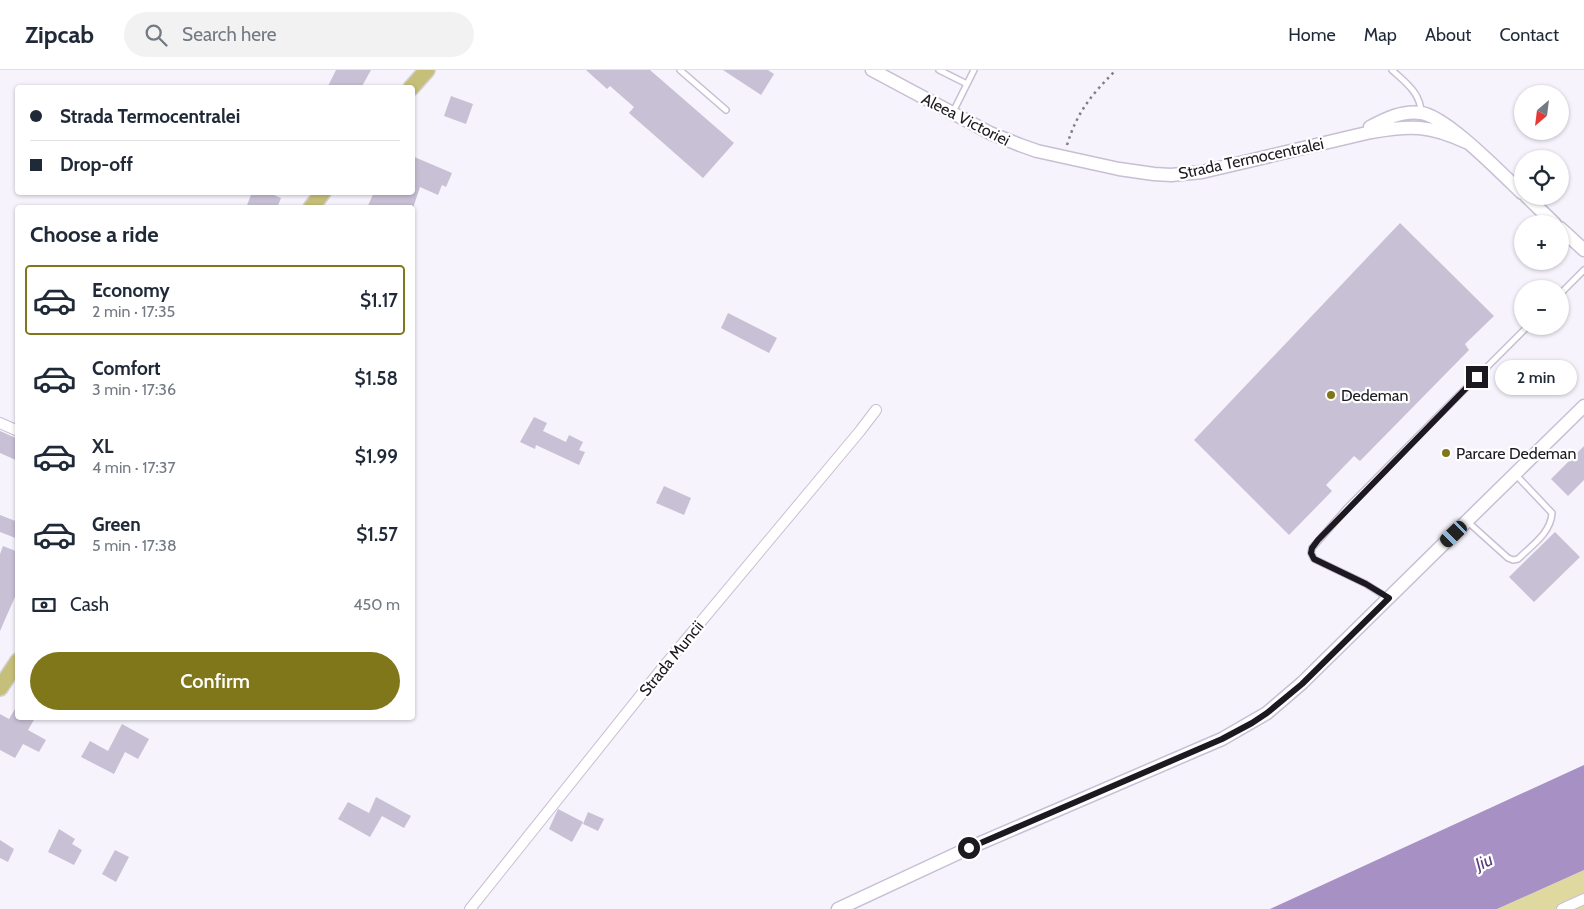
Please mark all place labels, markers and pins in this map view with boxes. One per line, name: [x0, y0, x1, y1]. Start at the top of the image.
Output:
place label: Dedeman: [1341, 386, 1409, 405]
marker: Dedeman: [1325, 389, 1337, 401]
place label: Parcare Dedeman: [1456, 444, 1577, 463]
marker: Parcare Dedeman: [1440, 447, 1452, 459]

